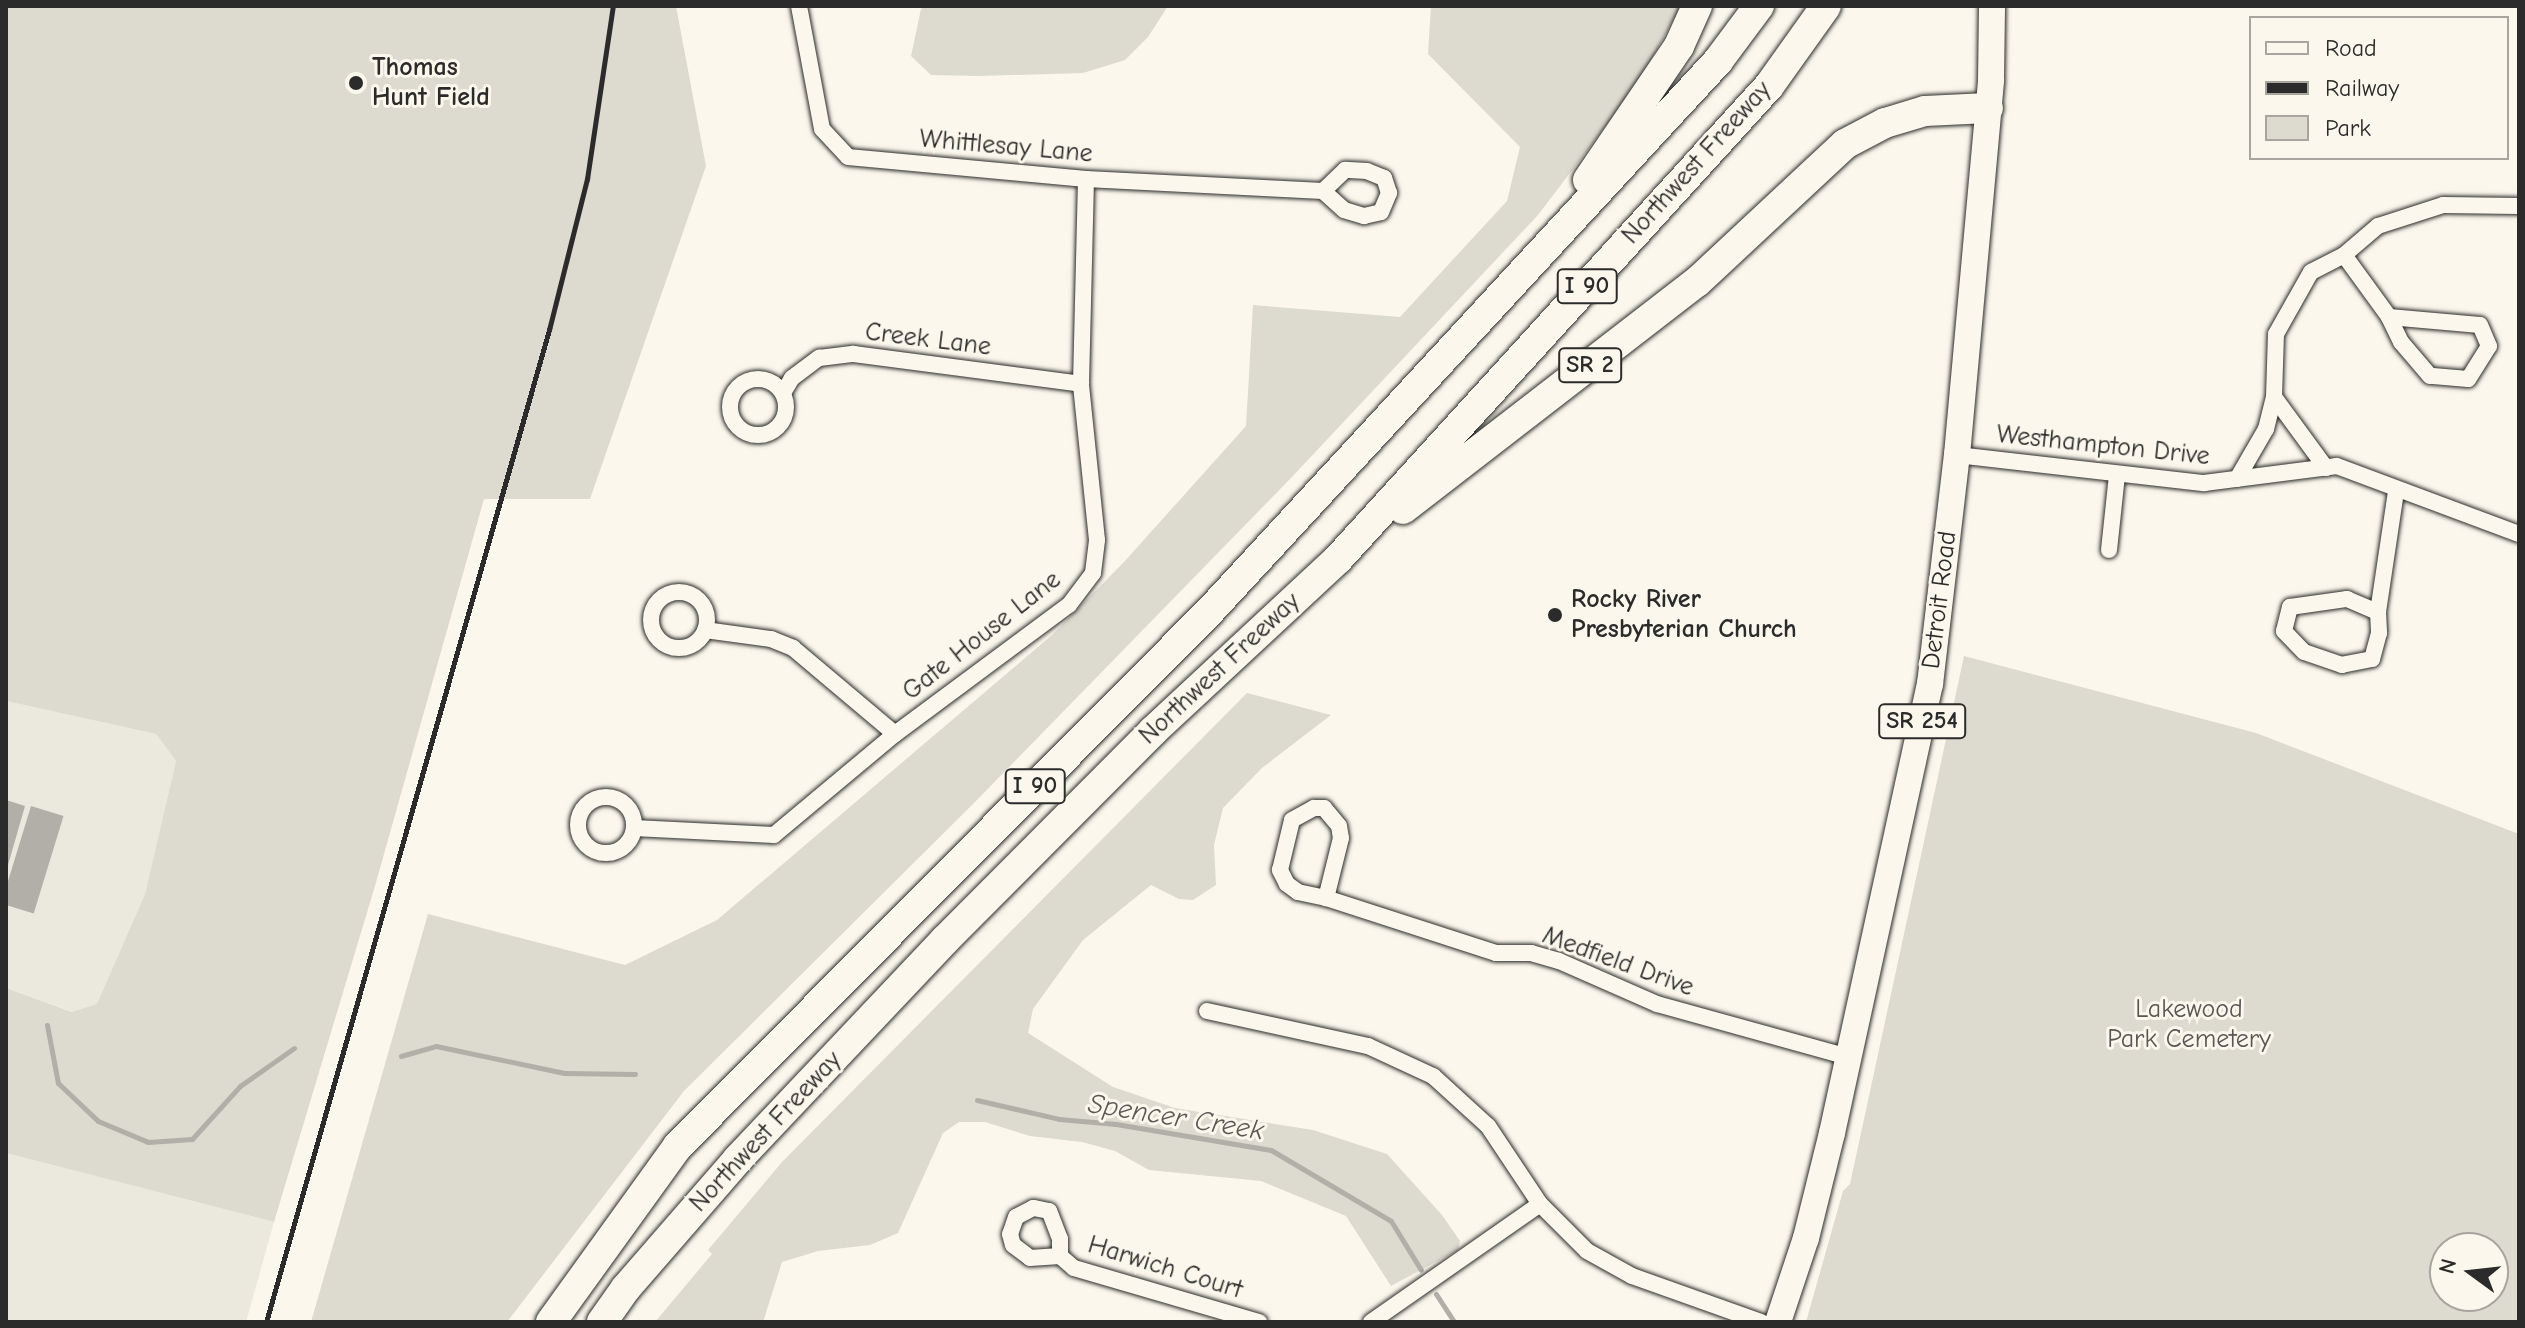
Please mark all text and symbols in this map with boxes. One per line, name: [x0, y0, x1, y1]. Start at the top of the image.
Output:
legend: [2249, 16, 2509, 160]
text: Road: [2325, 34, 2377, 62]
place label: Thomas Hunt Field: [372, 52, 490, 114]
marker: Thomas Hunt Field: [347, 74, 365, 92]
text: Railway: [2325, 74, 2399, 102]
street label: Northwest Freeway: [1616, 75, 1778, 251]
text: Park: [2325, 114, 2371, 142]
street label: Whittlesay Lane: [918, 124, 1094, 170]
road number: I 90: [1555, 266, 1619, 306]
street label: Creek Lane: [863, 317, 993, 363]
road number: SR 2: [1558, 345, 1622, 385]
street label: Westhampton Drive: [1995, 419, 2211, 473]
street label: Detroit Road: [1916, 529, 1964, 671]
street label: Gate House Lane: [897, 565, 1067, 707]
place label: Rocky River Presbyterian Church: [1571, 584, 1797, 646]
street label: Northwest Freeway: [1133, 586, 1307, 752]
marker: Rocky River Presbyterian Church: [1546, 606, 1564, 624]
road number: SR 254: [1878, 701, 1966, 741]
road number: I 90: [1003, 766, 1067, 806]
street label: Medfield Drive: [1538, 920, 1698, 1004]
park label: Lakewood Park Cemetery: [2107, 994, 2271, 1056]
street label: Northwest Freeway: [683, 1045, 849, 1219]
water label: Spencer Creek: [1086, 1087, 1266, 1147]
street label: Harwich Court: [1084, 1230, 1246, 1306]
north arrow: [2429, 1232, 2509, 1312]
text: N: [2433, 1256, 2462, 1277]

